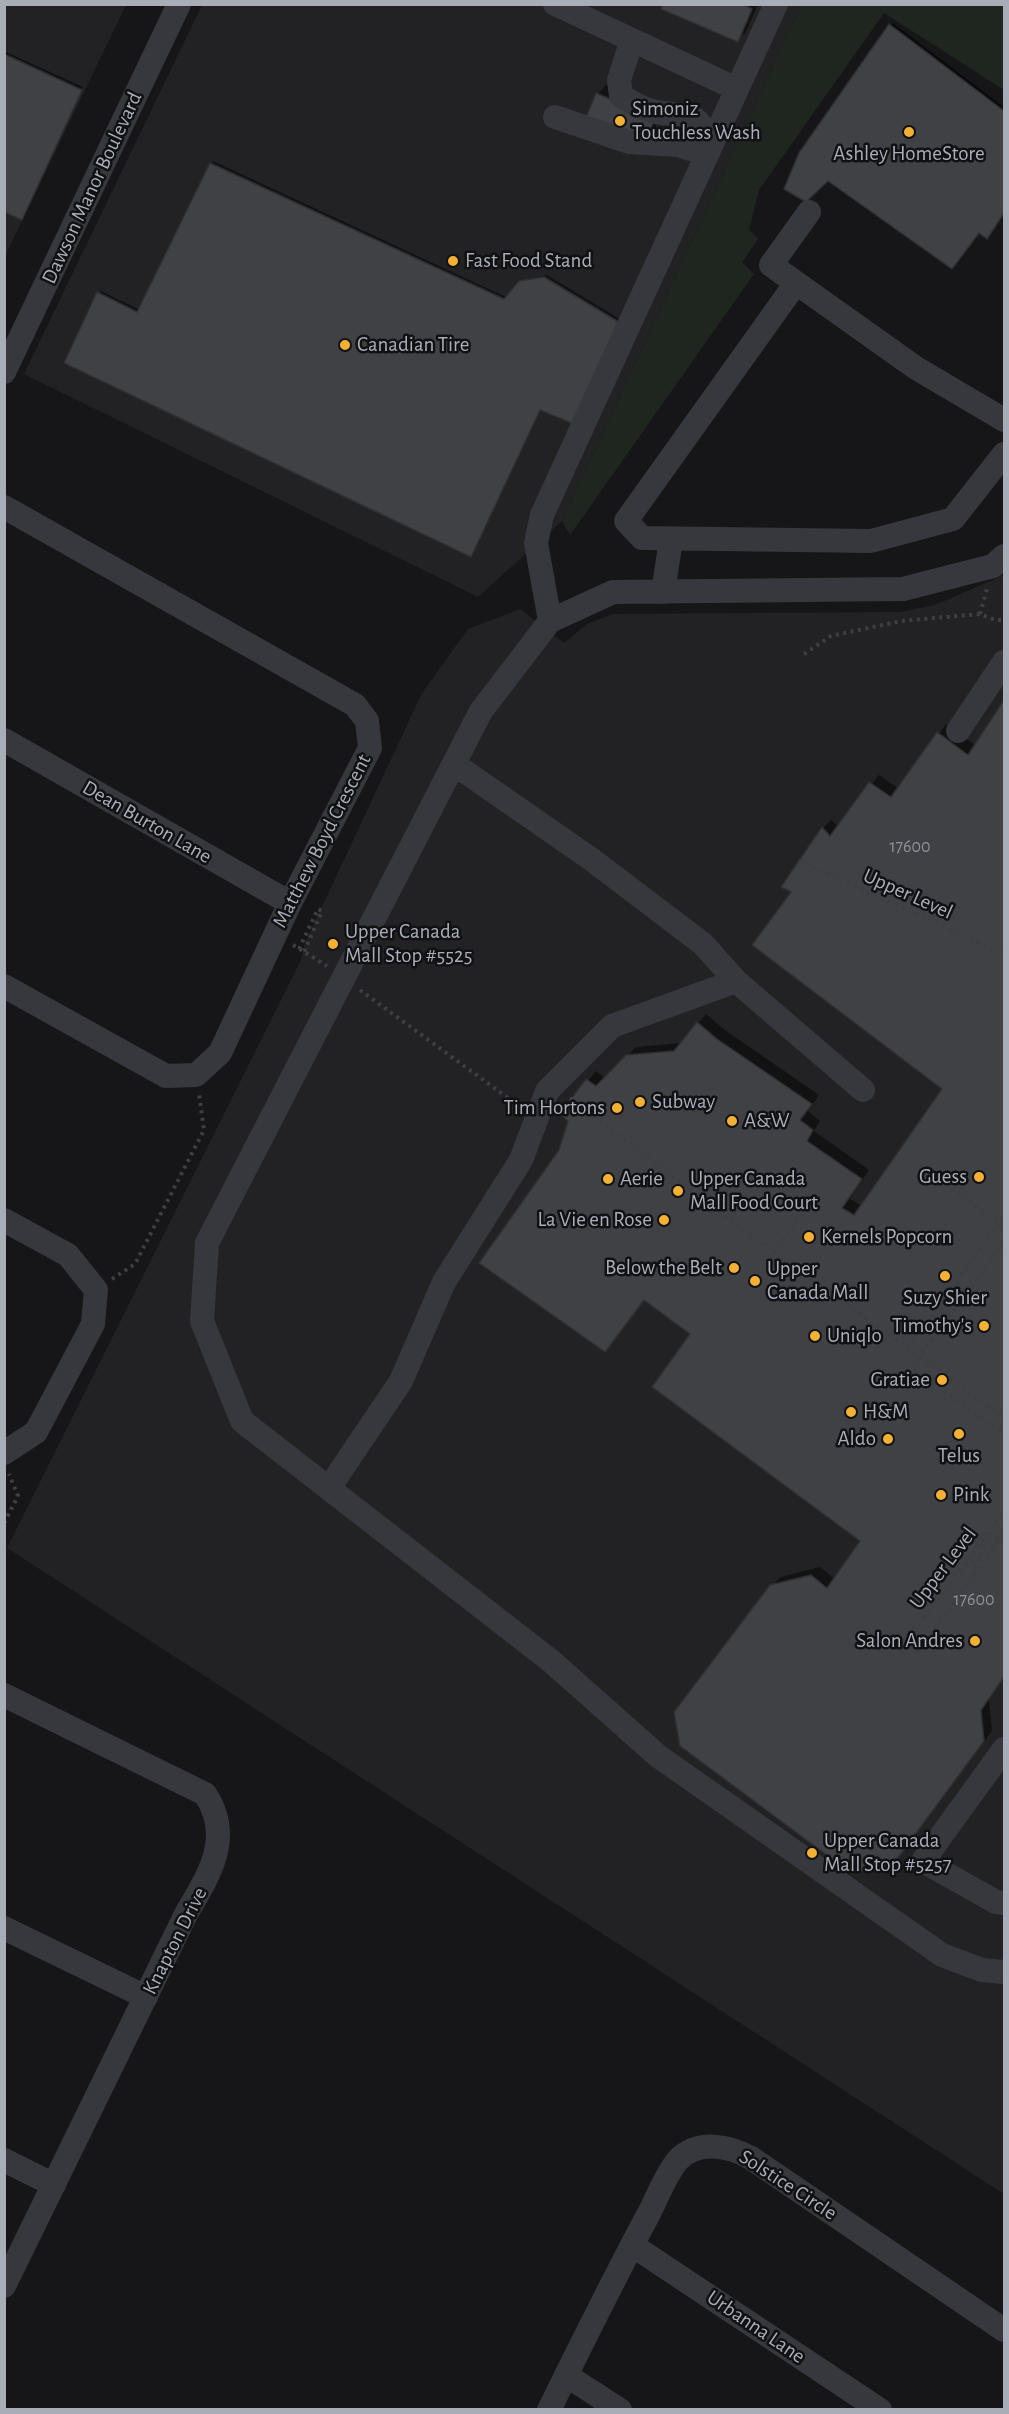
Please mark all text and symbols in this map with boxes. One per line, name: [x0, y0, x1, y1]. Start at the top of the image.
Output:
street label: Dawson Manor Boulevard: [36, 88, 148, 288]
place label: Simoniz Touchless Wash: [632, 96, 761, 146]
marker: Simoniz Touchless Wash: [613, 114, 627, 128]
marker: Ashley HomeStore: [902, 125, 916, 139]
place label: Ashley HomeStore: [833, 141, 985, 167]
place label: Fast Food Stand: [465, 248, 592, 274]
marker: Fast Food Stand: [446, 254, 460, 268]
place label: Canadian Tire: [357, 332, 469, 358]
marker: Canadian Tire: [338, 338, 352, 352]
street label: Matthew Boyd Crescent: [267, 750, 377, 932]
street label: Dean Burton Lane: [78, 775, 216, 869]
house number: 17600: [889, 836, 931, 858]
street label: Upper Level: [859, 863, 957, 925]
place label: Upper Canada Mall Stop #5525: [345, 919, 472, 969]
marker: Upper Canada Mall Stop #5525: [326, 937, 340, 951]
place label: Subway: [652, 1089, 715, 1115]
place label: Tim Hortons: [503, 1095, 605, 1121]
marker: Subway: [633, 1095, 647, 1109]
marker: Tim Hortons: [610, 1101, 624, 1115]
place label: A&W: [744, 1108, 789, 1134]
marker: A&W: [725, 1114, 739, 1128]
place label: Guess: [919, 1164, 967, 1190]
place label: Aerie: [620, 1166, 663, 1192]
place label: Upper Canada Mall Food Court: [690, 1166, 818, 1216]
marker: Guess: [972, 1170, 986, 1184]
marker: Aerie: [601, 1172, 615, 1186]
marker: Upper Canada Mall Food Court: [671, 1184, 685, 1198]
place label: La Vie en Rose: [537, 1207, 652, 1233]
marker: La Vie en Rose: [657, 1213, 671, 1227]
place label: Kernels Popcorn: [821, 1224, 952, 1250]
marker: Kernels Popcorn: [802, 1230, 816, 1244]
place label: Below the Belt: [605, 1255, 722, 1281]
place label: Upper Canada Mall: [767, 1256, 868, 1306]
marker: Below the Belt: [727, 1261, 741, 1275]
marker: Suzy Shier: [938, 1269, 952, 1283]
marker: Upper Canada Mall: [748, 1274, 762, 1288]
place label: Suzy Shier: [903, 1285, 987, 1311]
place label: Timothy's: [892, 1313, 972, 1339]
marker: Timothy's: [977, 1319, 991, 1333]
place label: Uniqlo: [827, 1323, 882, 1349]
marker: Uniqlo: [808, 1329, 822, 1343]
place label: Gratiae: [870, 1367, 930, 1393]
marker: Gratiae: [935, 1373, 949, 1387]
place label: H&M: [863, 1399, 909, 1425]
marker: H&M: [844, 1405, 858, 1419]
place label: Aldo: [837, 1426, 876, 1452]
marker: Telus: [952, 1427, 966, 1441]
marker: Aldo: [881, 1432, 895, 1446]
place label: Telus: [938, 1443, 980, 1469]
place label: Pink: [953, 1482, 989, 1508]
marker: Pink: [934, 1488, 948, 1502]
street label: Upper Level: [904, 1522, 982, 1614]
house number: 17600: [953, 1589, 995, 1611]
place label: Salon Andres: [856, 1628, 963, 1654]
marker: Salon Andres: [968, 1634, 982, 1648]
place label: Upper Canada Mall Stop #5257: [824, 1828, 951, 1878]
marker: Upper Canada Mall Stop #5257: [805, 1846, 819, 1860]
street label: Knapton Drive: [137, 1883, 213, 1999]
street label: Solstice Circle: [734, 2144, 842, 2226]
street label: Urbanna Lane: [702, 2285, 810, 2369]

